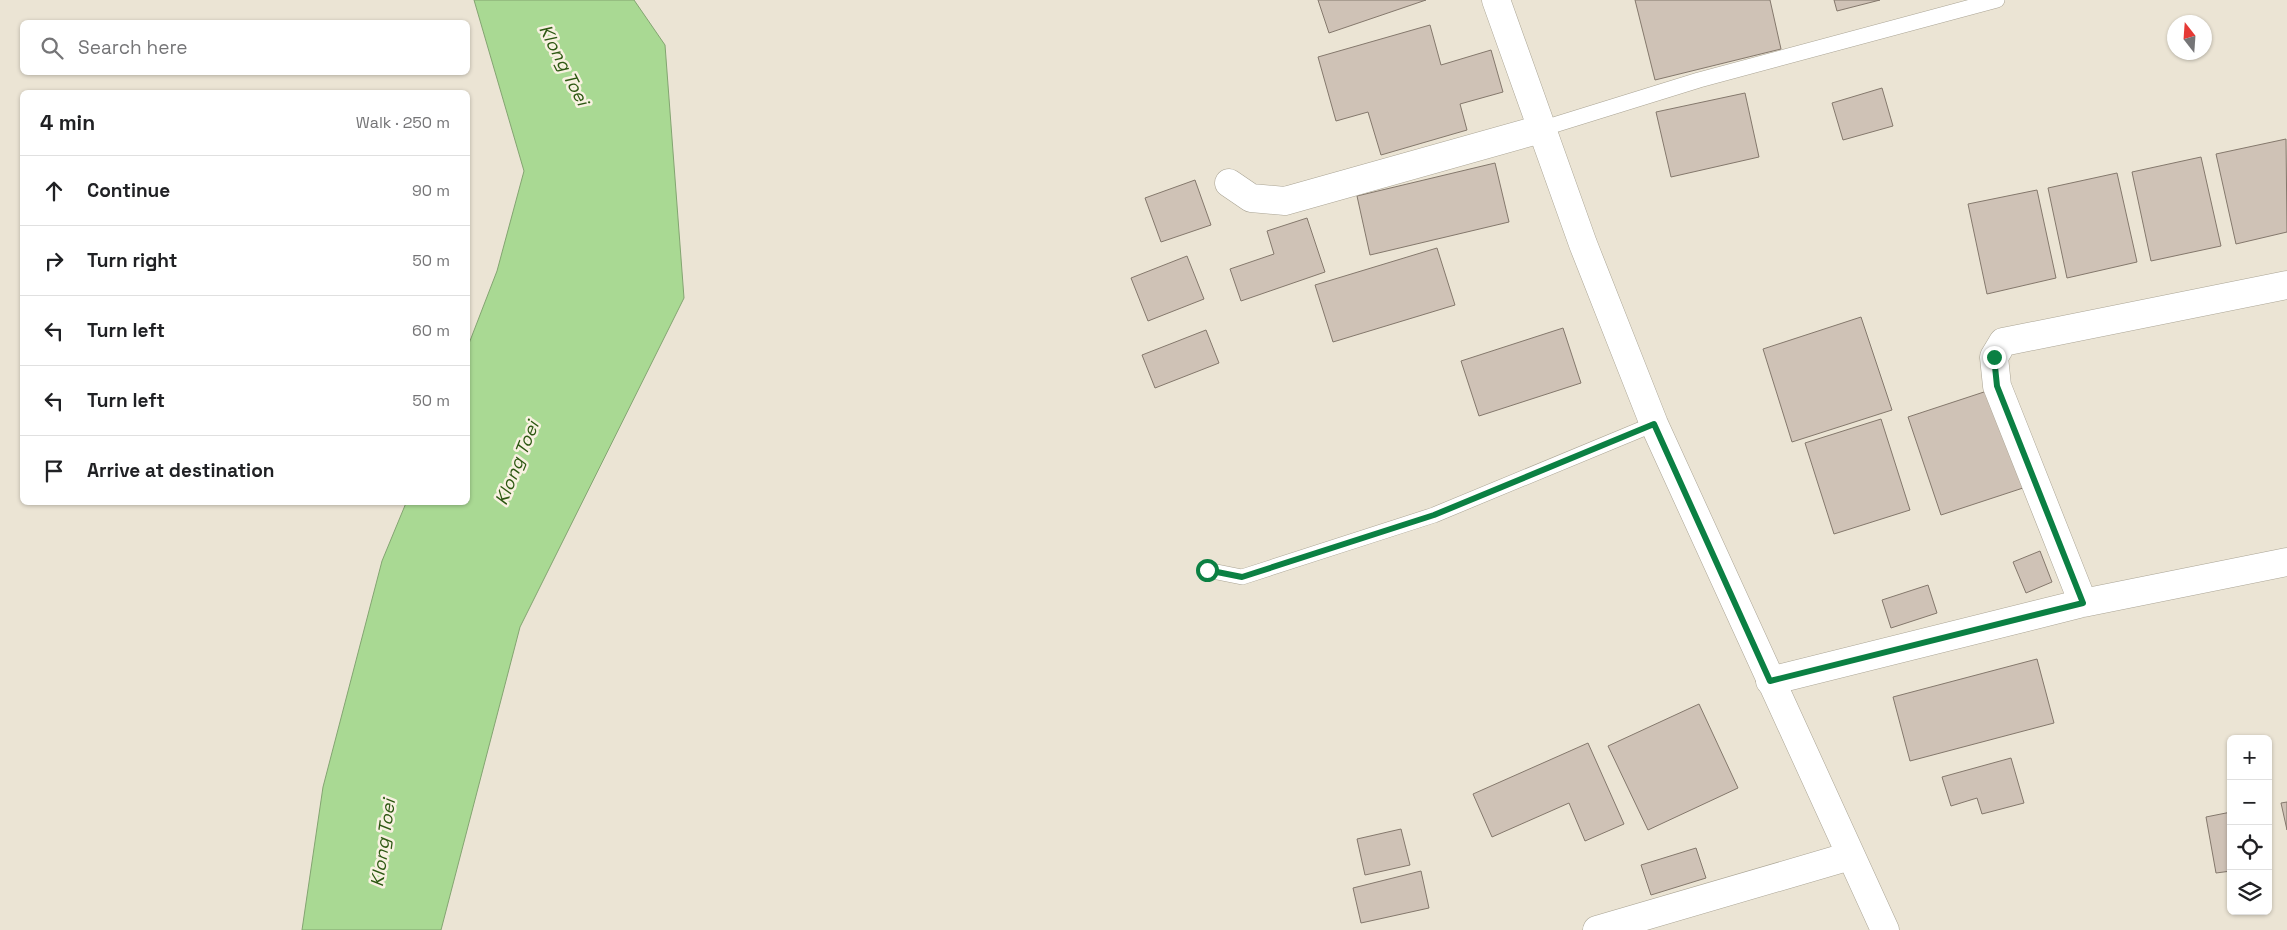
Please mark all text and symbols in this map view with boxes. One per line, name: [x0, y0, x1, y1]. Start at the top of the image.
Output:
north arrow: [2167, 15, 2212, 60]
search box: [20, 20, 470, 75]
water label: Klong Toei: [534, 20, 596, 112]
icon: search: [38, 34, 66, 62]
text: Search here: [78, 35, 188, 60]
text: 4 min: [40, 109, 95, 136]
text: Walk · 250 m: [356, 112, 450, 133]
icon: ahead: [40, 177, 68, 205]
text: Continue: [87, 178, 170, 203]
text: 90 m: [412, 180, 450, 201]
icon: right: [40, 247, 68, 275]
text: Turn right: [87, 248, 177, 273]
text: 50 m: [412, 250, 450, 271]
icon: left: [40, 317, 68, 345]
text: Turn left: [87, 318, 165, 343]
text: 60 m: [412, 320, 450, 341]
route end: [1983, 346, 2006, 369]
icon: left: [40, 387, 68, 415]
text: Turn left: [87, 388, 165, 413]
text: 50 m: [412, 390, 450, 411]
water label: Klong Toei: [489, 415, 545, 508]
icon: arrive: [40, 457, 68, 485]
text: Arrive at destination: [87, 458, 275, 483]
route start: [1196, 559, 1219, 582]
map controls: [2227, 735, 2272, 915]
button: +: [2227, 735, 2272, 780]
button: −: [2227, 780, 2272, 825]
water label: Klong Toei: [365, 795, 400, 888]
button: locate: [2227, 825, 2272, 870]
button: layers: [2227, 870, 2272, 915]

